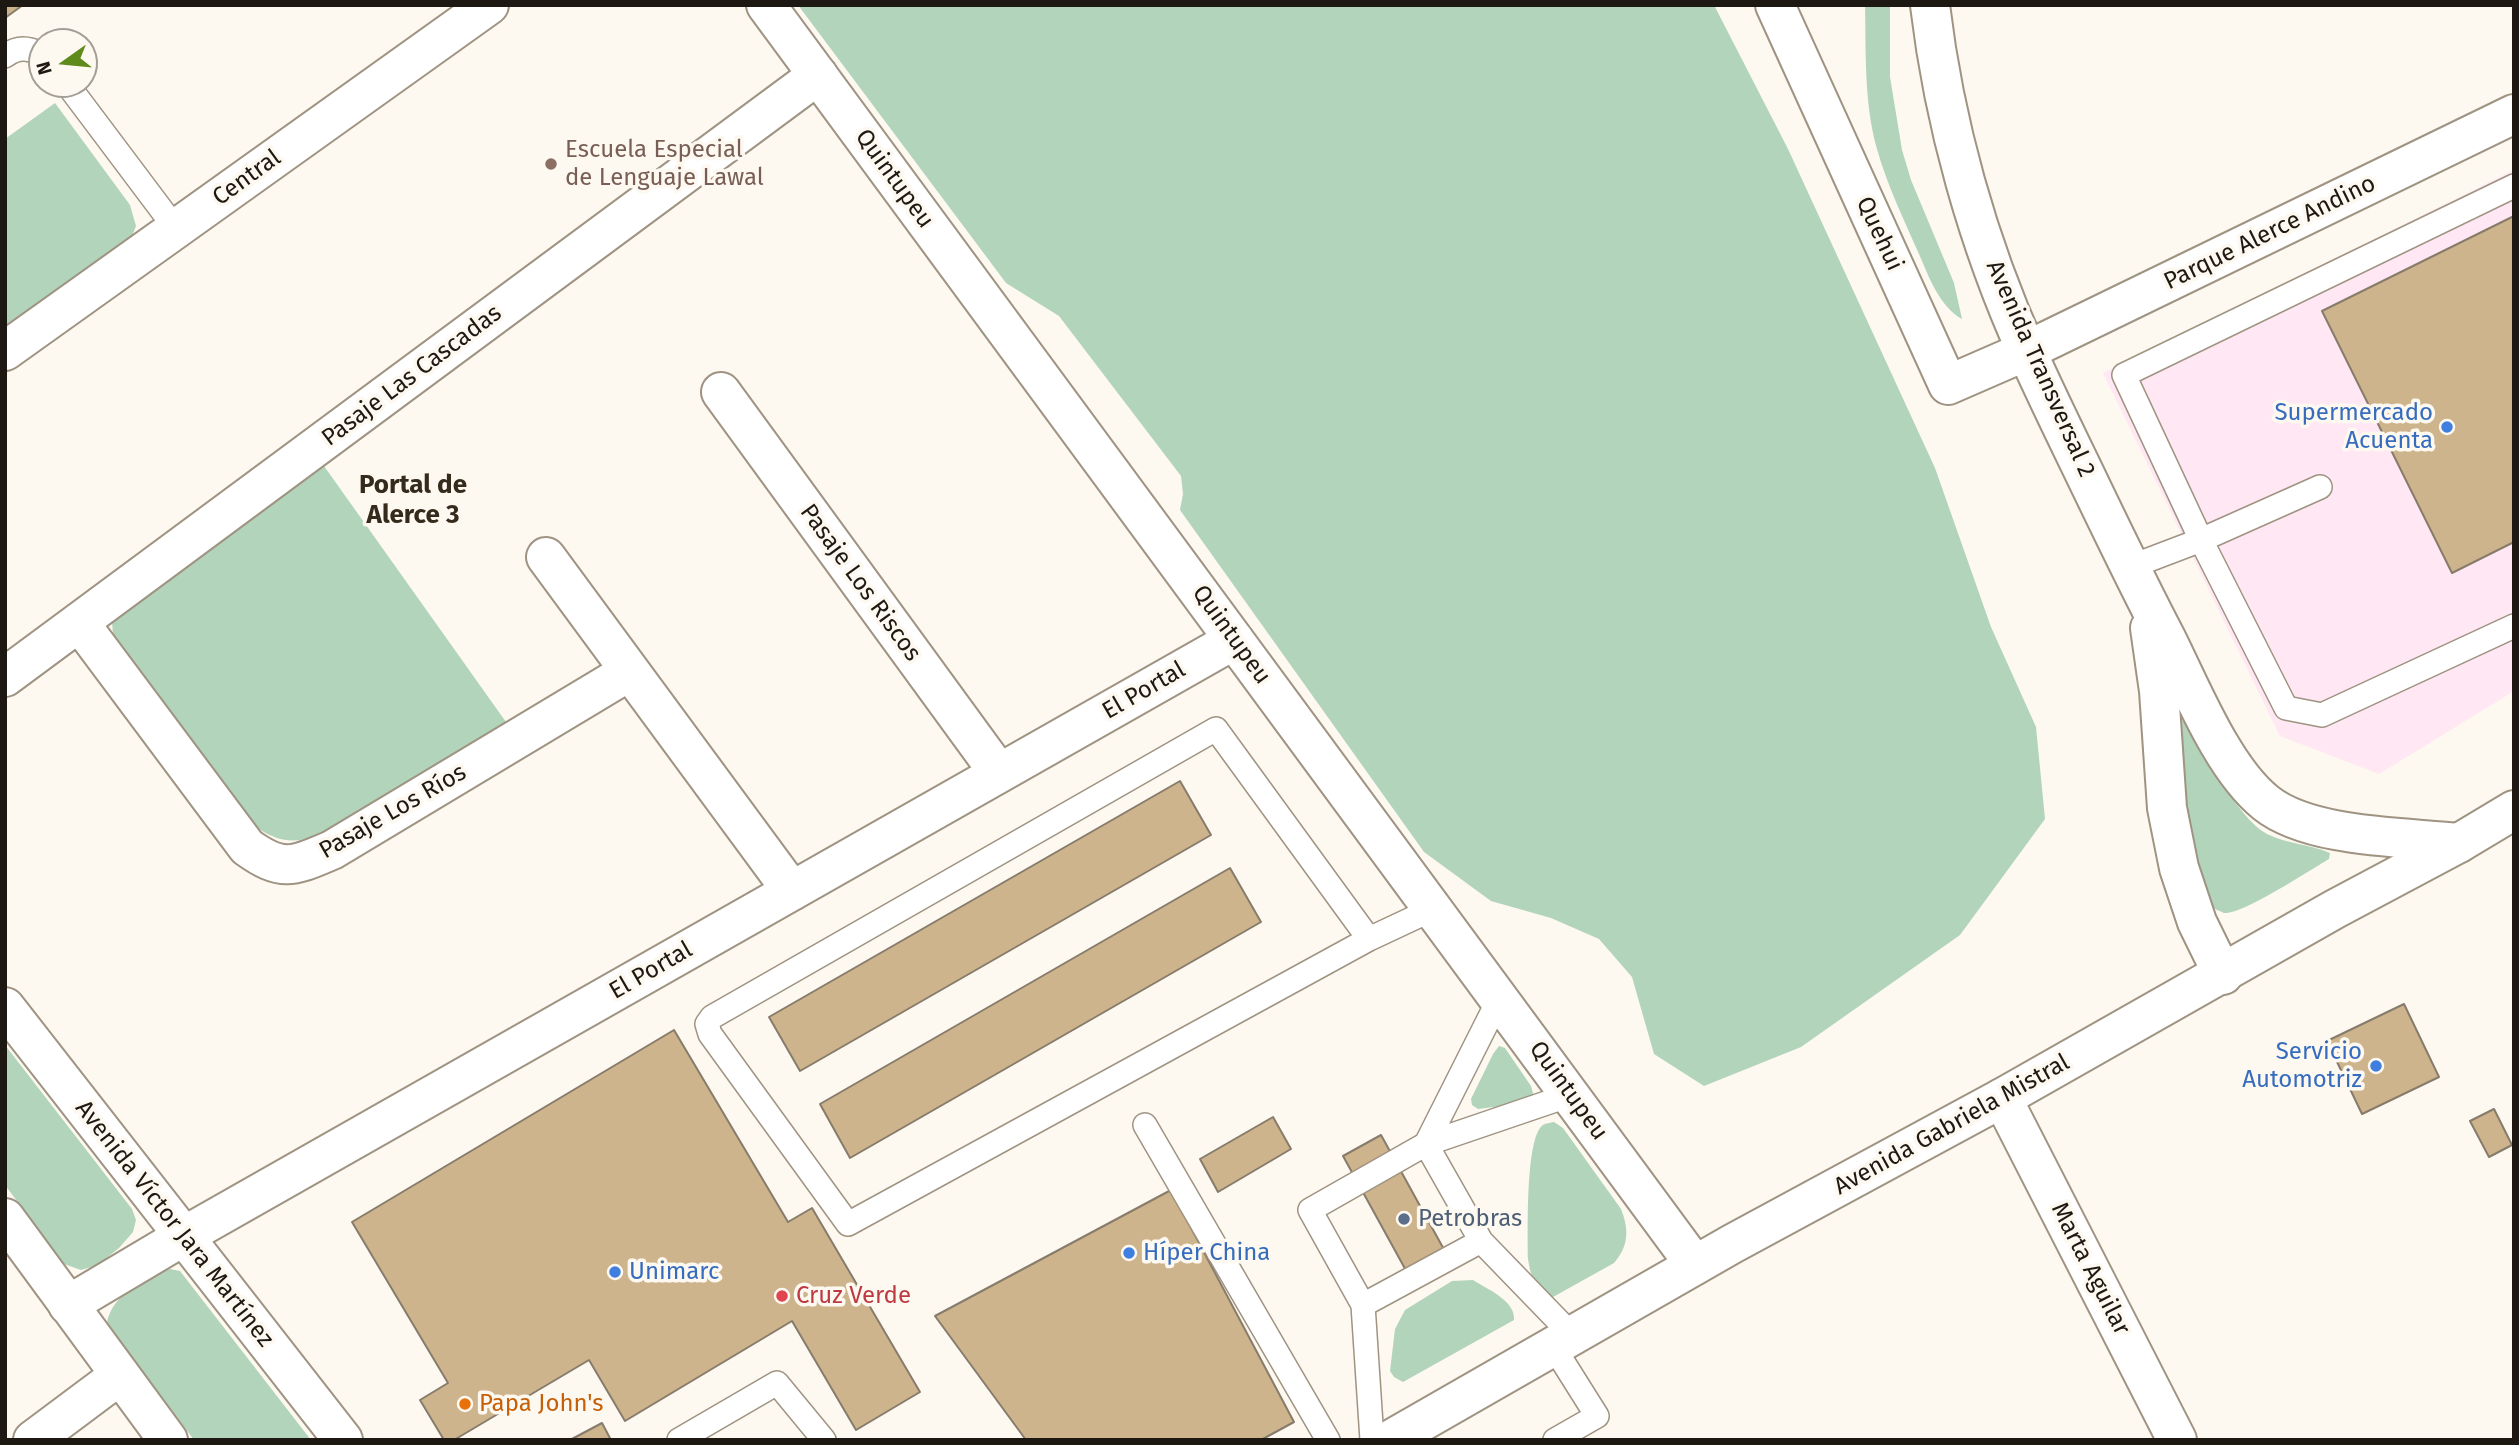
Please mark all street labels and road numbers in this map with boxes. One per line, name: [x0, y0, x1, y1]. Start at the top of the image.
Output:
street label: Quintupeu: [848, 124, 940, 234]
street label: Central: [207, 144, 287, 212]
street label: Parque Alerce Andino: [2160, 169, 2380, 297]
street label: Quehui: [1849, 192, 1909, 276]
street label: Avenida Transversal 2: [1979, 256, 2101, 482]
street label: Pasaje Las Cascadas: [317, 299, 507, 453]
street label: Pasaje Los Riscos: [793, 499, 927, 667]
street label: Quintupeu: [1185, 580, 1277, 690]
street label: El Portal: [1097, 656, 1191, 726]
street label: Pasaje Los Ríos: [314, 758, 472, 866]
street label: El Portal: [604, 936, 698, 1006]
street label: Quintupeu: [1522, 1036, 1614, 1146]
street label: Avenida Gabriela Mistral: [1829, 1048, 2075, 1202]
street label: Avenida Víctor Jara Martínez: [69, 1095, 279, 1353]
street label: Marta Aguilar: [2044, 1198, 2136, 1340]

